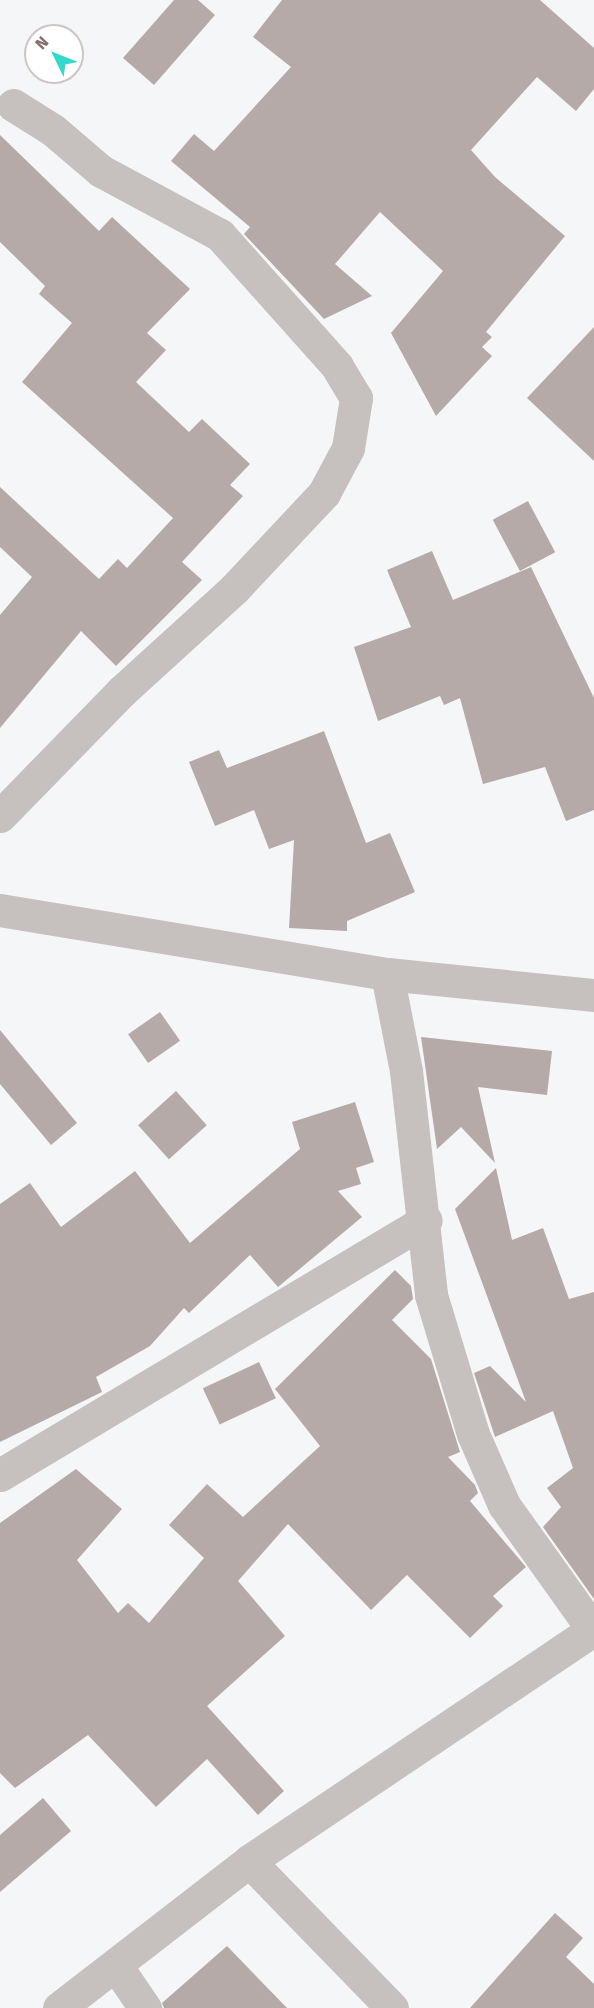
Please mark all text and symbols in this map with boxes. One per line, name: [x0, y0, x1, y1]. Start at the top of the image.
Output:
north arrow: [24, 24, 84, 84]
text: N: [31, 32, 52, 53]

